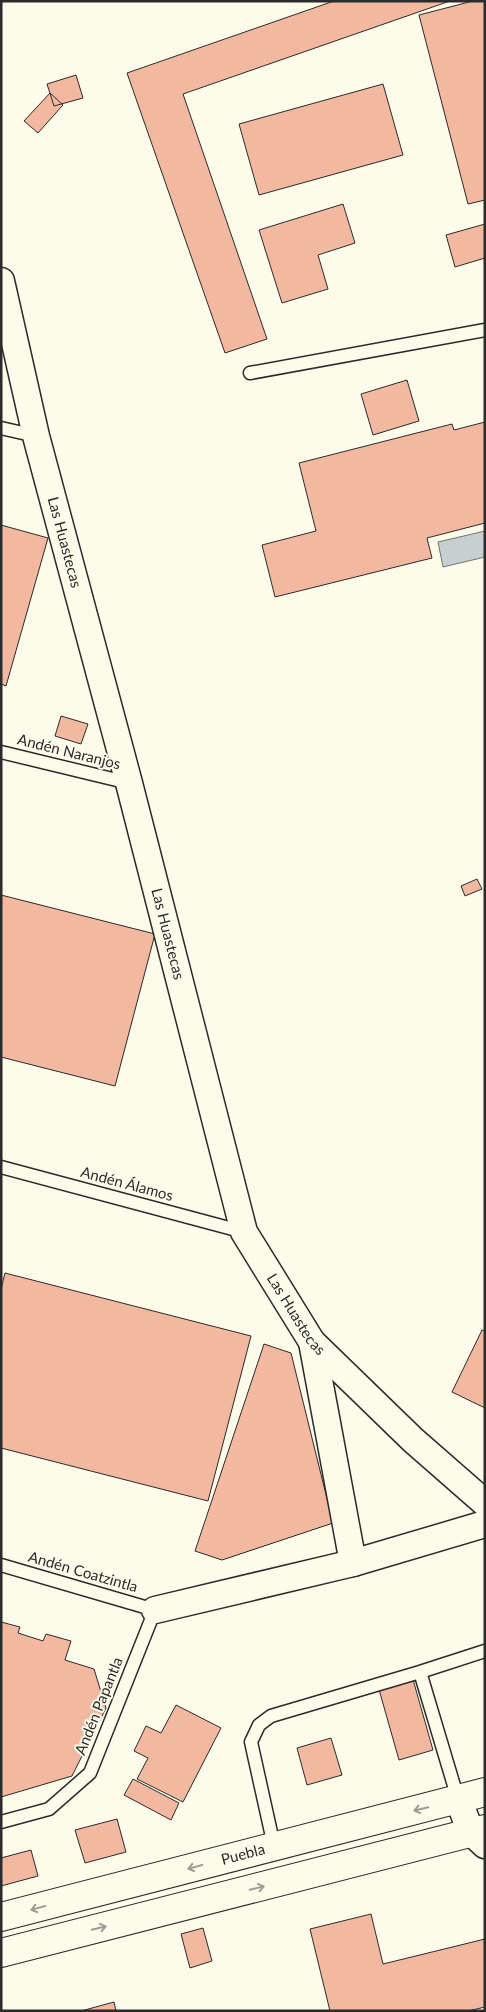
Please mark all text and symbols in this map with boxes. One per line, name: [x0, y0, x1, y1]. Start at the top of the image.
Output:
street label: Las Huastecas: [45, 495, 86, 590]
street label: Andén Naranjos: [16, 730, 123, 773]
street label: Las Huastecas: [148, 886, 189, 981]
street label: Andén Álamos: [79, 1162, 175, 1204]
street label: Las Huastecas: [264, 1270, 330, 1358]
street label: Andén Coatzintla: [26, 1547, 140, 1595]
street label: Andén Papantla: [70, 1654, 126, 1757]
one-way arrow: [413, 1804, 429, 1814]
street label: Puebla: [219, 1839, 267, 1868]
one-way arrow: [188, 1863, 204, 1872]
one-way arrow: [248, 1882, 264, 1892]
one-way arrow: [31, 1903, 47, 1913]
one-way arrow: [91, 1923, 107, 1932]

